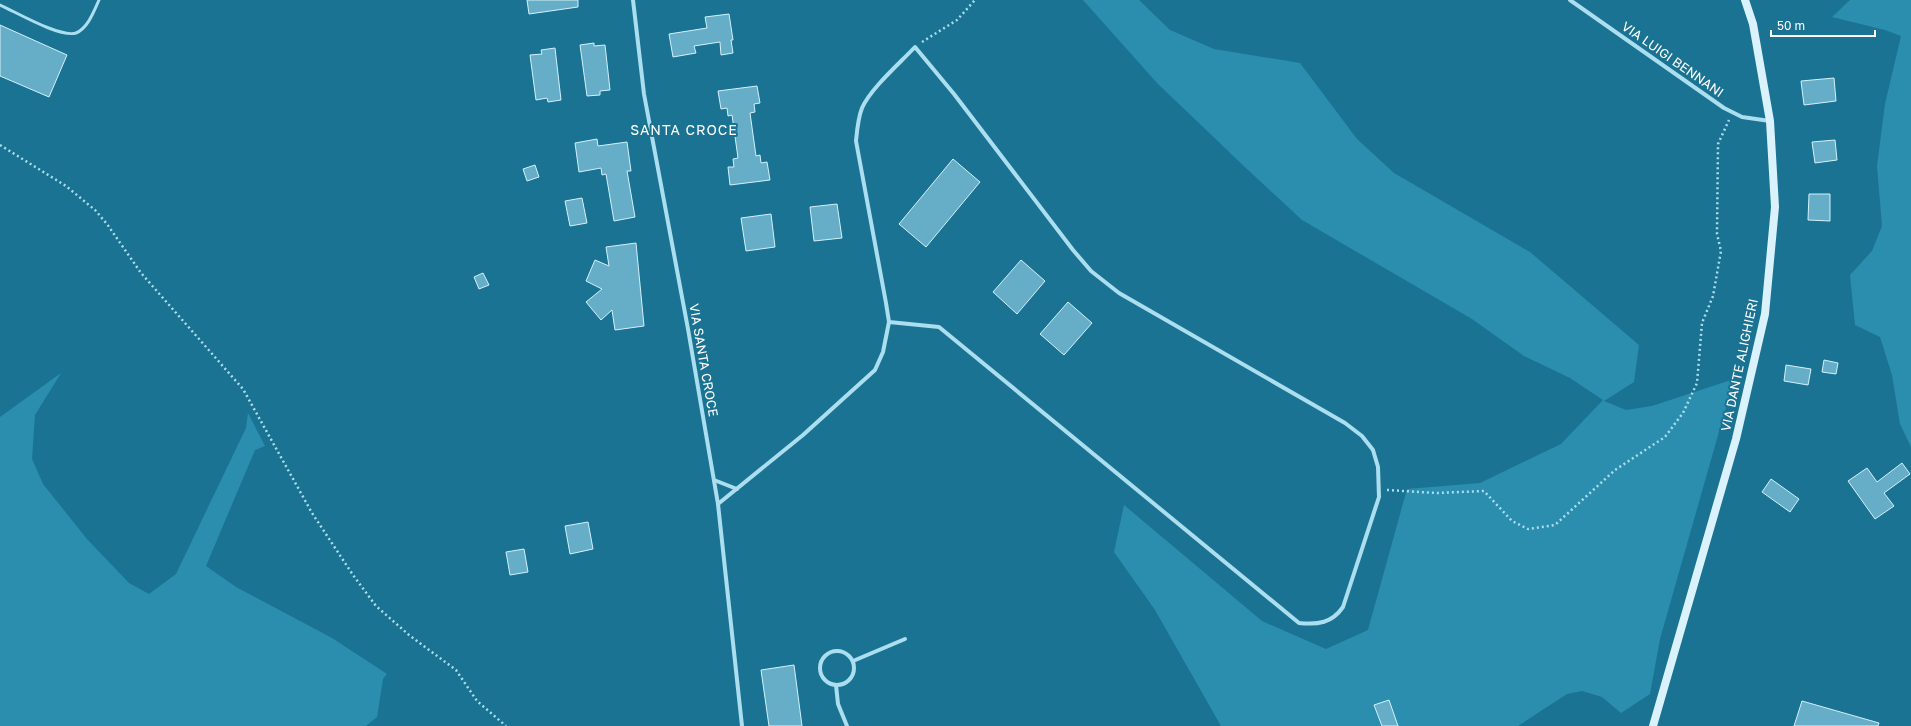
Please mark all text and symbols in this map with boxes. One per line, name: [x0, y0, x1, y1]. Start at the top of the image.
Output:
scale bar: [1771, 12, 1875, 38]
street label: VIA LUIGI BENNANI: [1619, 18, 1727, 100]
text: 50 m: [1777, 18, 1805, 33]
district label: SANTA CROCE: [630, 121, 738, 138]
street label: VIA DANTE ALIGHIERI: [1717, 297, 1761, 433]
street label: VIA SANTA CROCE: [686, 302, 722, 418]

